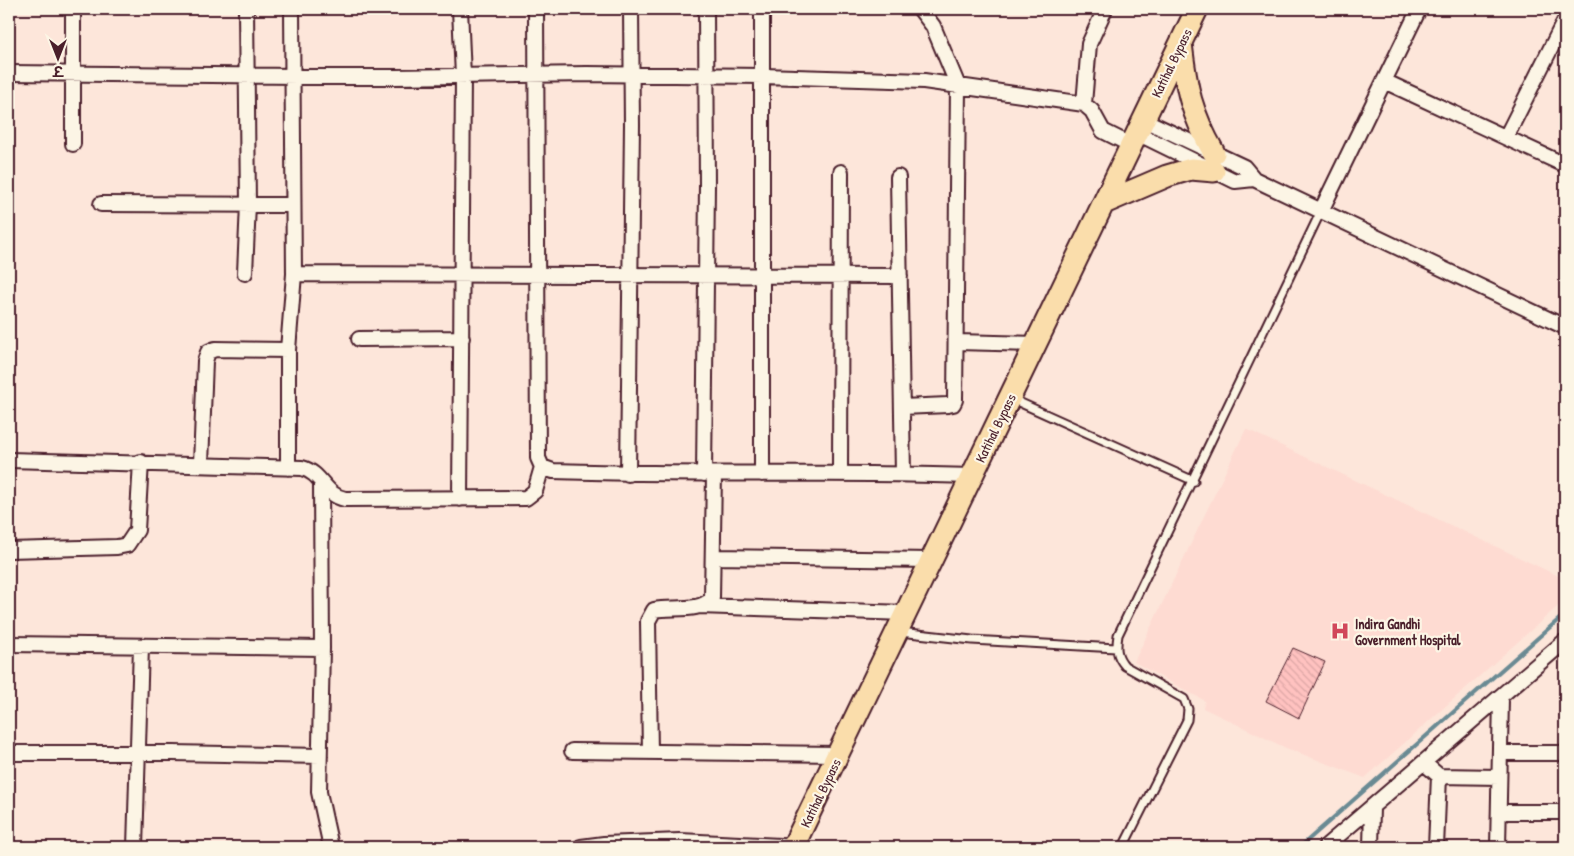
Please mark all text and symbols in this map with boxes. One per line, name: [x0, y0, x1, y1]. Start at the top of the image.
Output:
street label: Katihal Bypass: [1146, 25, 1197, 101]
north arrow: [32, 32, 82, 82]
text: उ: [52, 62, 65, 81]
street label: Katihal Bypass: [970, 390, 1021, 466]
place label: Indira Gandhi Government Hospital: [1355, 614, 1461, 651]
hospital icon: Indira Gandhi Government Hospital: [1329, 620, 1351, 642]
street label: Katihal Bypass: [795, 755, 846, 831]

